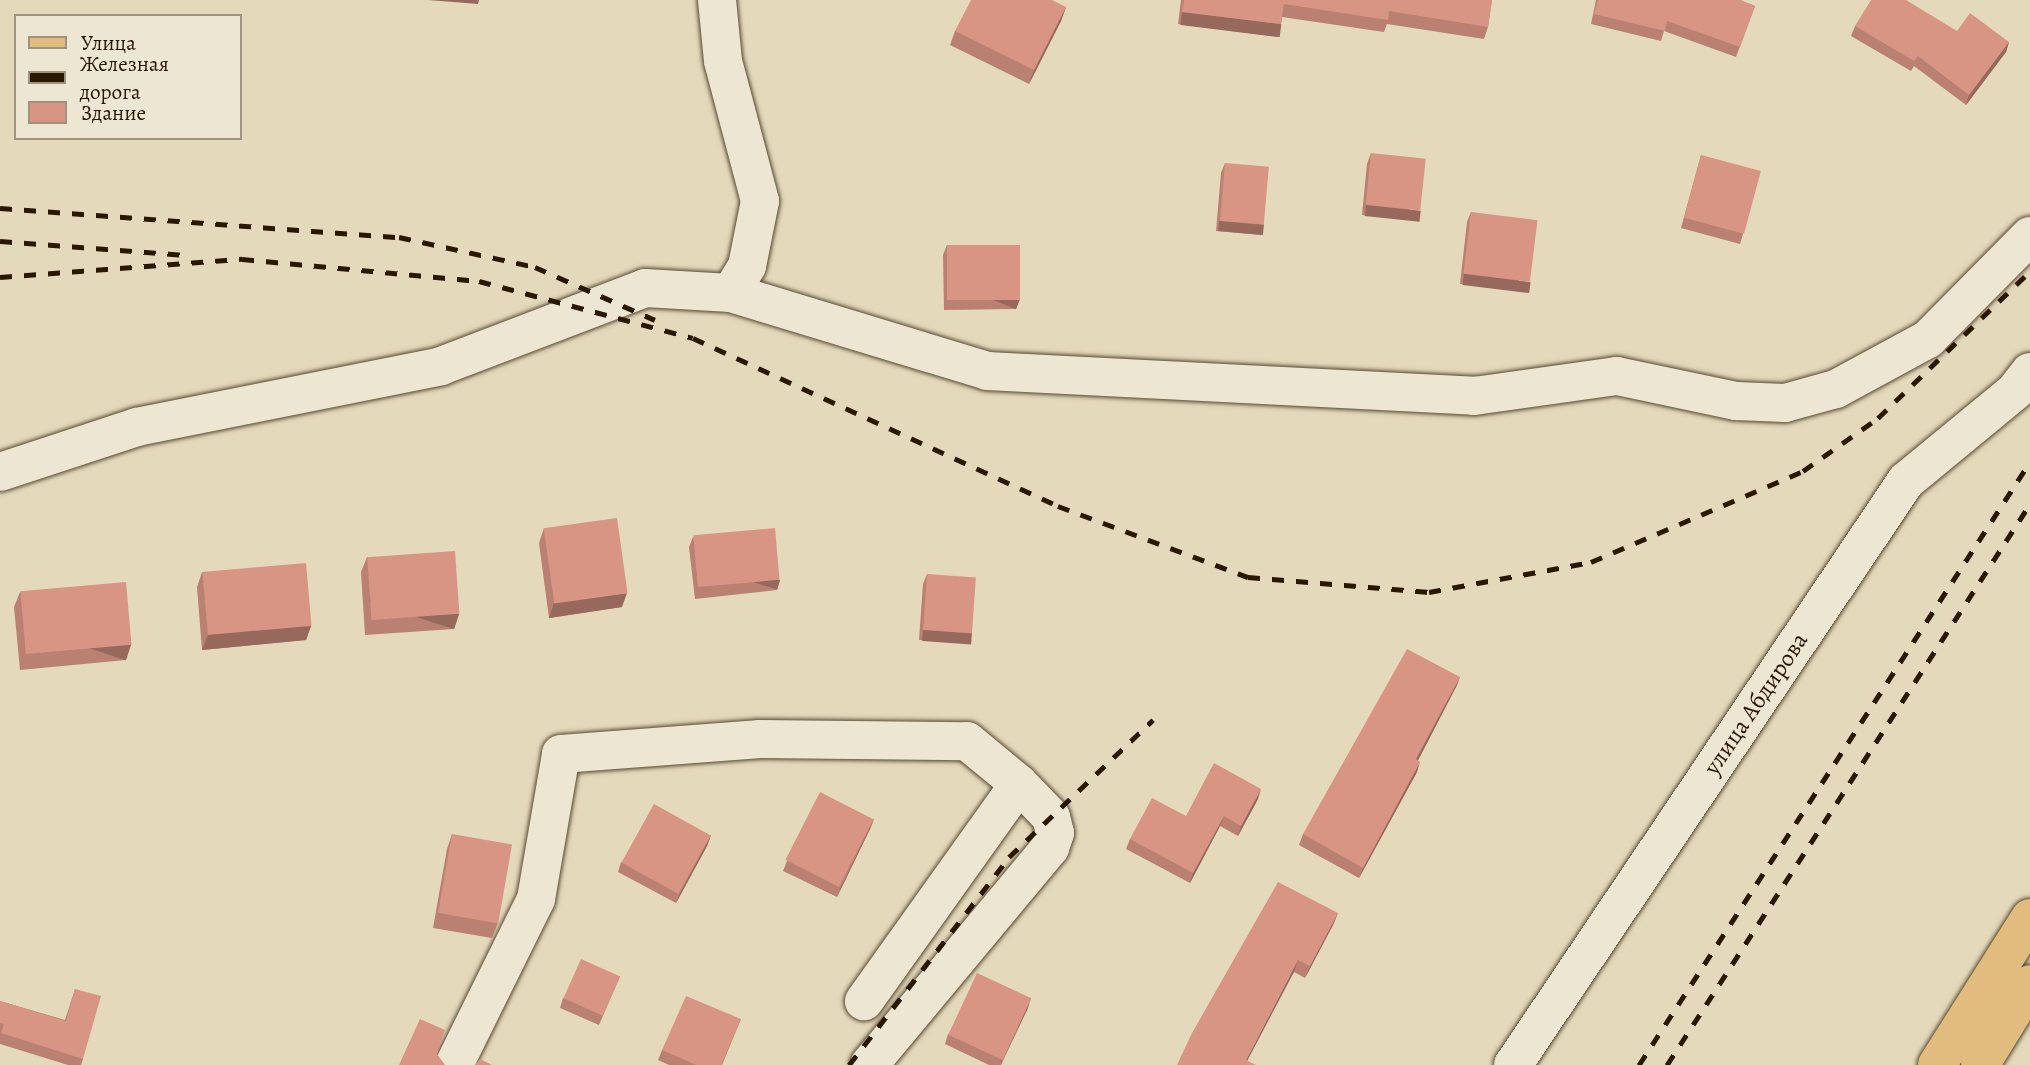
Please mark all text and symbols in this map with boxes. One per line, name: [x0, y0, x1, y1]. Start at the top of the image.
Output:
legend: [14, 14, 242, 140]
text: Улица: [81, 29, 136, 57]
text: Железная дорога: [80, 50, 169, 106]
text: Здание: [81, 99, 146, 127]
street label: улица Абдирова: [1698, 627, 1814, 781]

